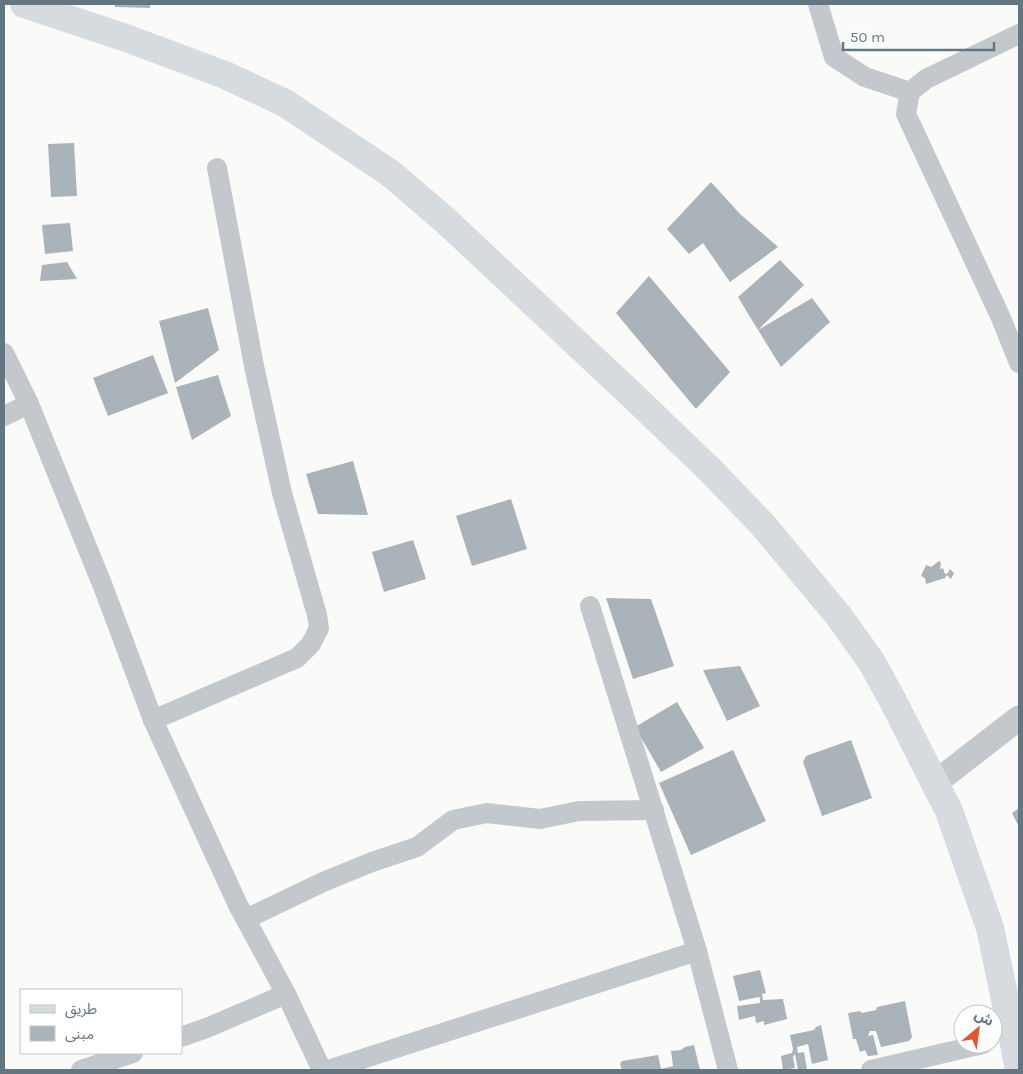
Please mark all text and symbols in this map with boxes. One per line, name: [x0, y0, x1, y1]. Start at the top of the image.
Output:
scale bar: [843, 20, 994, 52]
text: 50 m: [850, 28, 885, 46]
legend: [20, 989, 182, 1054]
text: طريق: [65, 1000, 97, 1019]
north arrow: [953, 1004, 1003, 1054]
text: ش: [972, 1006, 997, 1030]
text: مبنى: [65, 1025, 94, 1043]

